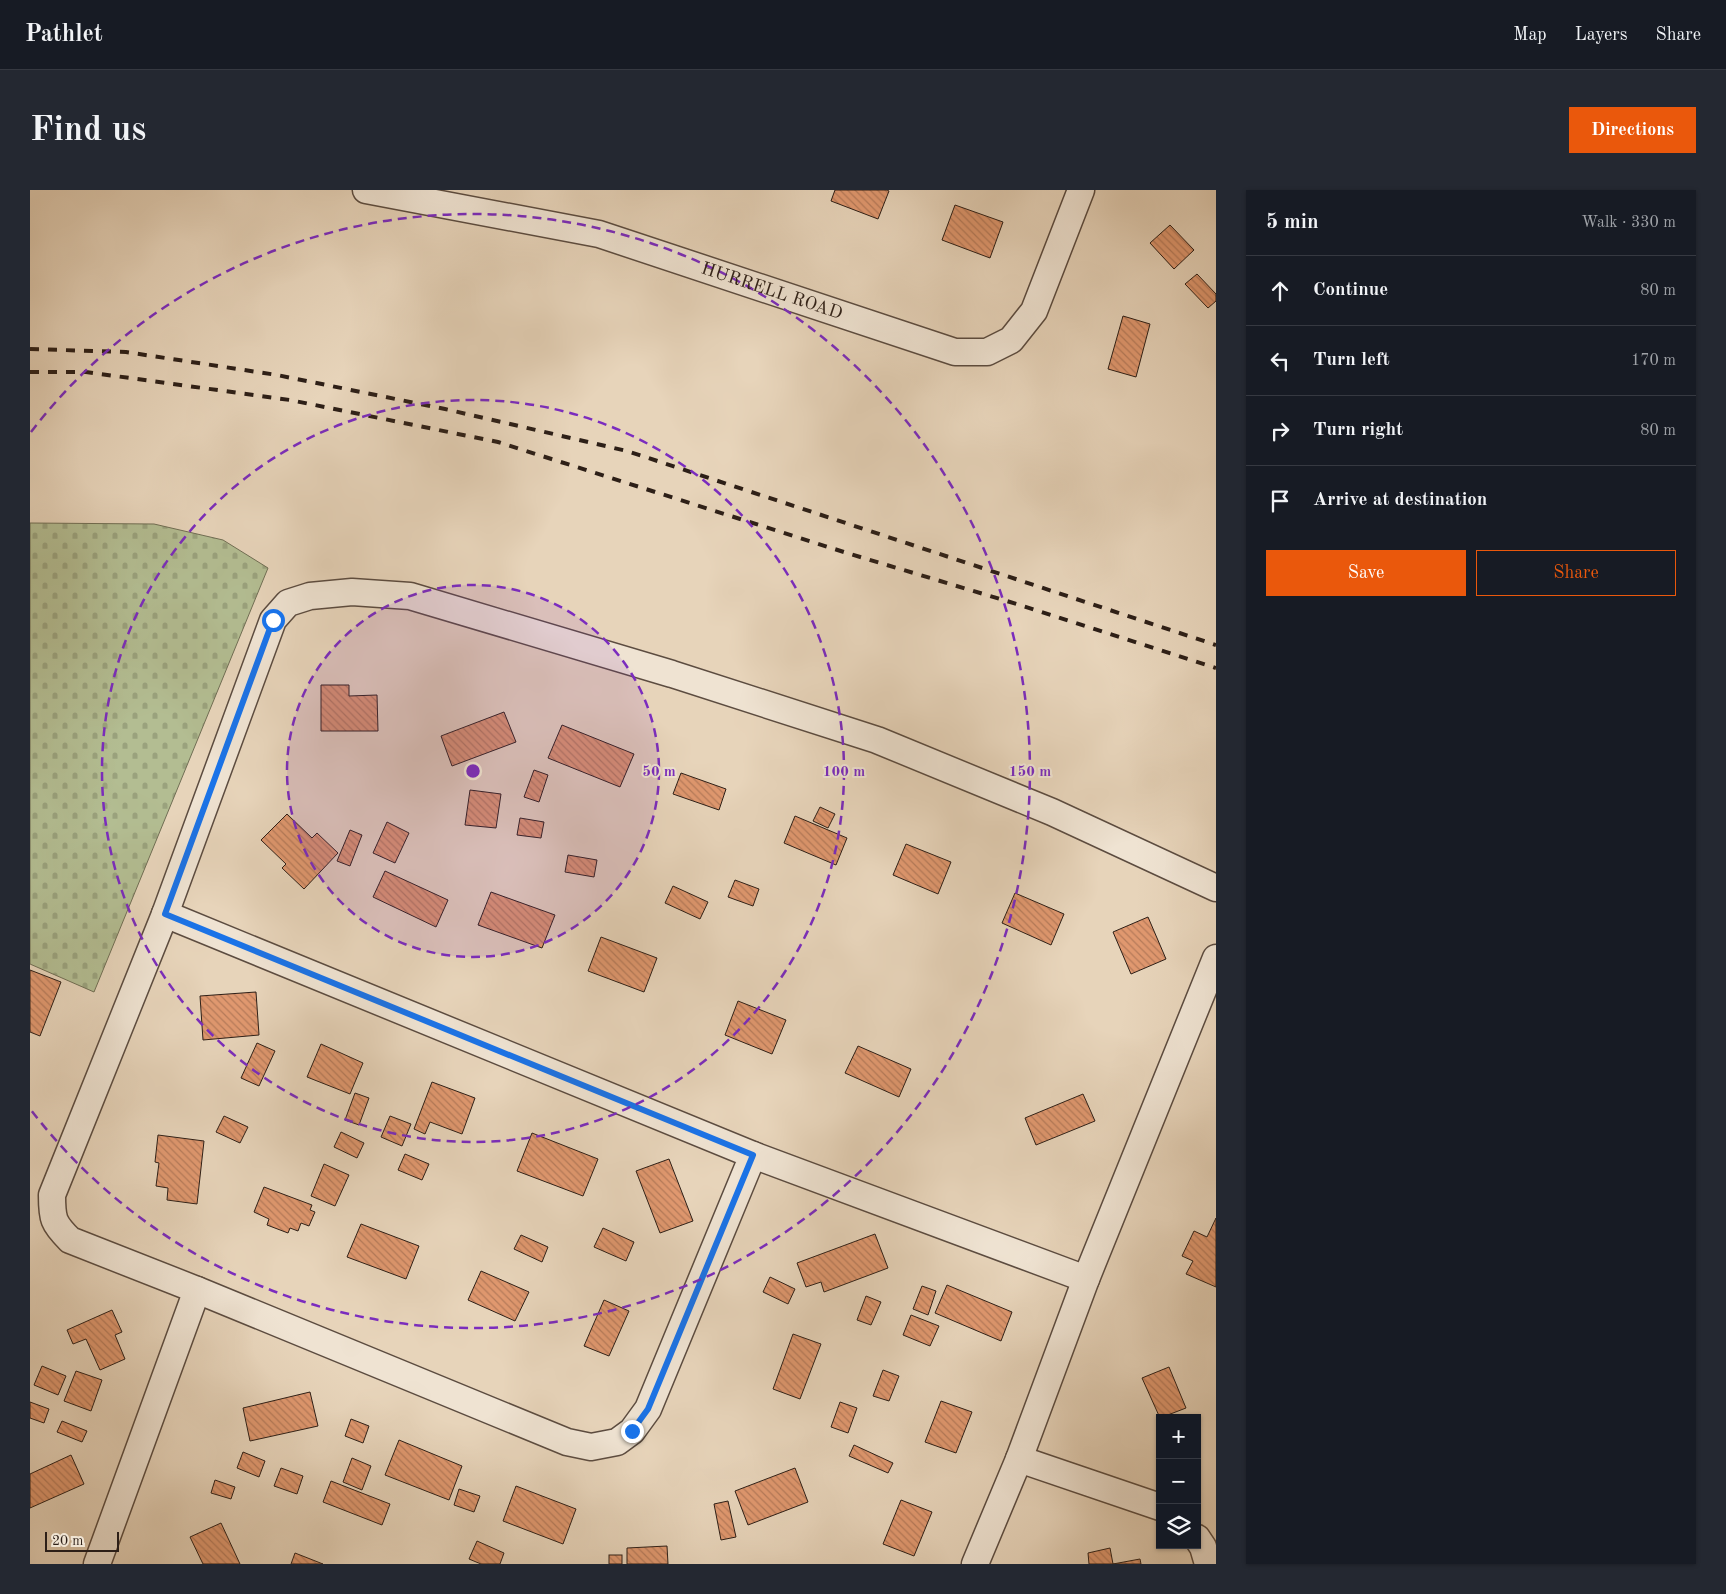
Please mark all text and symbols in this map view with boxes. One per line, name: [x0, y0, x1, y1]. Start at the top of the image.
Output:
text: Pathlet: [25, 23, 103, 47]
text: Map: [1513, 26, 1547, 44]
text: Layers: [1575, 26, 1627, 44]
text: Share: [1655, 26, 1701, 44]
button: Directions: [1569, 107, 1696, 153]
text: Find us: [30, 113, 146, 148]
text: 5 min: [1266, 212, 1319, 233]
text: Walk · 330 m: [1581, 215, 1676, 231]
street label: HURRELL ROAD: [699, 259, 845, 323]
icon: ahead: [1266, 277, 1294, 305]
text: Continue: [1313, 281, 1388, 300]
text: 80 m: [1640, 283, 1676, 299]
icon: left: [1266, 347, 1294, 375]
text: Turn left: [1313, 351, 1390, 370]
text: 170 m: [1631, 353, 1676, 369]
icon: right: [1266, 417, 1294, 445]
text: Turn right: [1313, 421, 1403, 440]
text: 80 m: [1640, 423, 1676, 439]
icon: arrive: [1266, 487, 1294, 515]
text: Arrive at destination: [1313, 491, 1487, 510]
button: Save: [1266, 550, 1466, 596]
button: Share: [1476, 550, 1676, 596]
route start: [262, 609, 285, 632]
centre of rings: [464, 762, 482, 780]
text: 50 m: [642, 765, 676, 780]
text: 100 m: [823, 765, 865, 780]
text: 150 m: [1009, 765, 1051, 780]
map controls: [1156, 1414, 1201, 1549]
button: +: [1156, 1414, 1201, 1459]
route end: [621, 1420, 644, 1443]
button: −: [1156, 1459, 1201, 1504]
button: layers: [1156, 1504, 1201, 1549]
scale bar: [45, 1529, 119, 1552]
text: 20 m: [52, 1534, 83, 1548]

